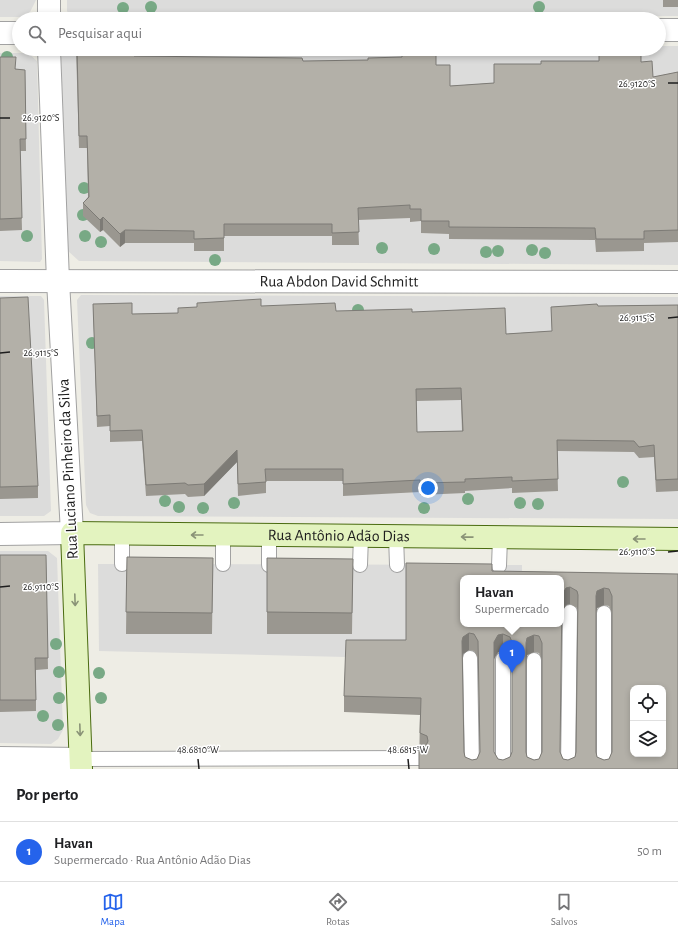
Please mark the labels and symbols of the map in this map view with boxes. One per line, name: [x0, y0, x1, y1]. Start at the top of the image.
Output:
text: 26.9120°S: [618, 79, 656, 89]
text: 26.9120°S: [22, 113, 60, 123]
street label: Rua Abdon David Schmitt: [260, 273, 418, 290]
text: 26.9115°S: [620, 313, 655, 323]
text: 26.9115°S: [24, 348, 59, 358]
street label: Rua Luciano Pinheiro da Silva: [55, 378, 81, 560]
your location: [418, 478, 438, 498]
street label: Rua Antônio Adão Dias: [268, 527, 410, 544]
one-way arrow: [191, 531, 204, 538]
one-way arrow: [461, 533, 474, 541]
one-way arrow: [633, 535, 646, 543]
text: 26.9110°S: [619, 547, 655, 557]
text: 26.9110°S: [23, 582, 59, 592]
one-way arrow: [71, 593, 79, 606]
pin: 1: [499, 640, 525, 673]
one-way arrow: [76, 723, 83, 736]
text: 48.6810°W: [177, 745, 219, 755]
text: 48.6815°W: [388, 745, 429, 755]

